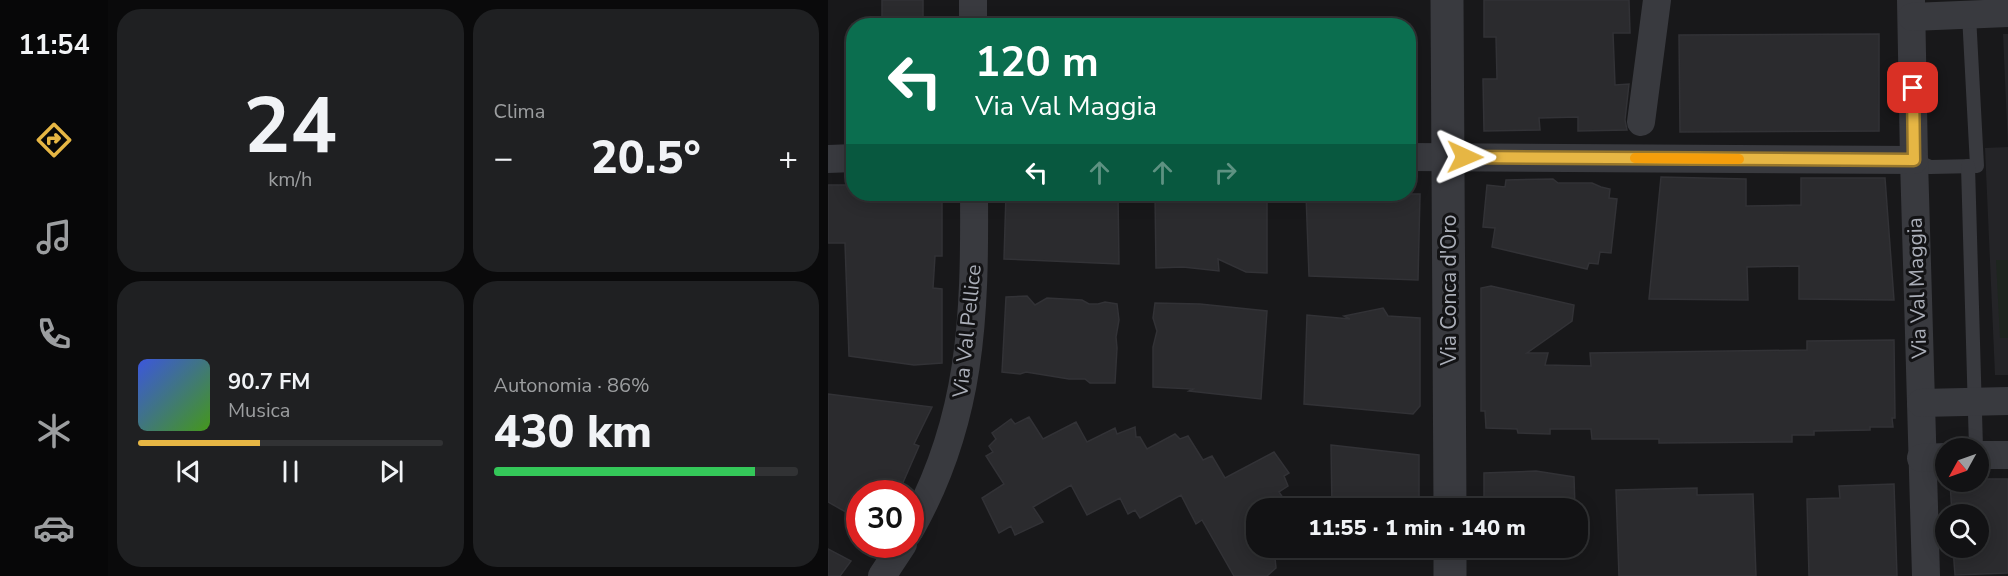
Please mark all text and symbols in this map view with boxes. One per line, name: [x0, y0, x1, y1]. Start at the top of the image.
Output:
text: 11:54: [18, 27, 90, 64]
text: 120 m: [975, 34, 1099, 91]
icon: left: [876, 42, 954, 120]
pin: [1887, 62, 1938, 113]
icon: arrive: [1896, 71, 1929, 104]
text: 24: [243, 73, 337, 180]
text: Via Val Maggia: [975, 88, 1157, 125]
text: Clima: [494, 98, 545, 125]
icon: directions: [33, 119, 75, 161]
position arrow: [1433, 125, 1497, 189]
text: 20.5°: [591, 128, 701, 189]
text: −: [494, 136, 513, 181]
text: +: [778, 136, 798, 181]
icon: left: [1020, 156, 1053, 189]
icon: ahead: [1083, 156, 1116, 189]
icon: ahead: [1146, 156, 1179, 189]
icon: right: [1209, 156, 1242, 189]
text: km/h: [268, 166, 312, 193]
street label: Via Conca d'Oro: [1435, 214, 1463, 367]
icon: music: [33, 216, 75, 258]
street label: Via Val Maggia: [1901, 217, 1933, 360]
street label: Via Val Pellice: [946, 263, 988, 400]
icon: phone: [33, 313, 75, 355]
text: 90.7 FM: [228, 367, 310, 397]
text: Autonomia · 86%: [494, 372, 650, 399]
text: Musica: [228, 397, 290, 424]
text: 430 km: [494, 402, 652, 463]
icon: climate: [33, 410, 75, 452]
north arrow: [1935, 438, 1989, 492]
map controls: [1935, 438, 1989, 558]
icon: previous: [172, 455, 205, 488]
icon: pause: [274, 455, 307, 488]
icon: next: [375, 455, 408, 488]
speed limit sign: 30: [846, 480, 924, 558]
button: search: [1935, 504, 1989, 558]
icon: car: [33, 507, 75, 549]
text: 11:55 · 1 min · 140 m: [1308, 513, 1526, 543]

